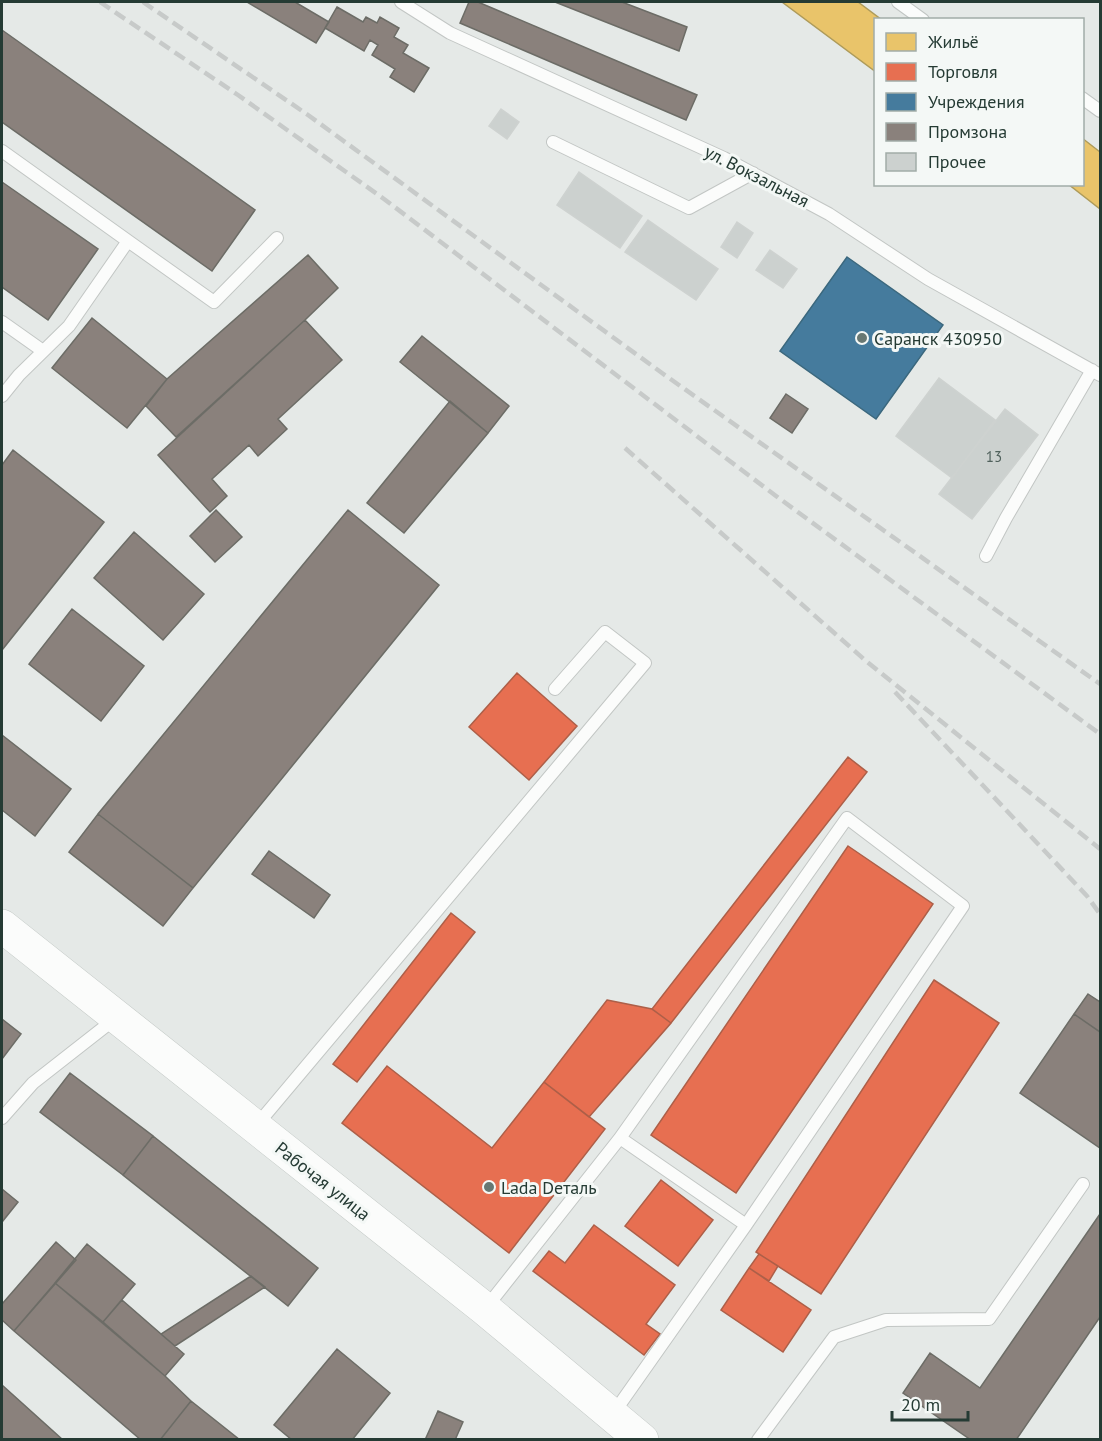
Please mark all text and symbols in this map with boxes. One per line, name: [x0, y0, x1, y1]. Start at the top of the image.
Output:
legend: [874, 18, 1084, 186]
text: Жильё: [927, 30, 979, 53]
text: Торговля: [928, 60, 998, 83]
text: Учреждения: [928, 90, 1025, 113]
text: Промзона: [928, 120, 1007, 143]
street label: ул. Вокзальная: [701, 140, 813, 212]
text: Прочее: [928, 150, 986, 173]
place label: Саранск 430950: [874, 327, 1002, 350]
marker: Саранск 430950: [855, 331, 869, 345]
house number: 13: [986, 447, 1002, 466]
street label: Рабочая улица: [271, 1137, 375, 1225]
place label: Lada Dеталь: [501, 1176, 597, 1199]
marker: Lada Dеталь: [482, 1180, 496, 1194]
scale bar: [892, 1384, 968, 1422]
text: 20 m: [901, 1393, 940, 1416]

